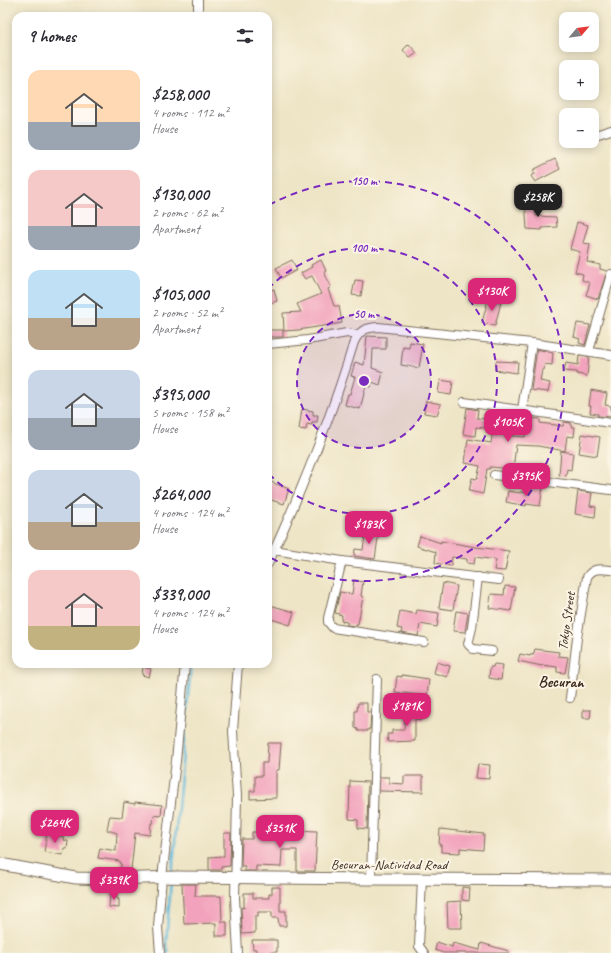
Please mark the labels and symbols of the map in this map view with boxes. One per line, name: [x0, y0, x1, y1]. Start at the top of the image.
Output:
north arrow: [559, 12, 599, 52]
text: 150 m: [351, 173, 378, 189]
pin: $258K: [510, 184, 566, 218]
text: 100 m: [351, 240, 378, 256]
pin: $130K: [464, 278, 520, 312]
text: 50 m: [354, 306, 375, 322]
centre of rings: [357, 374, 371, 388]
pin: $105K: [480, 409, 536, 443]
pin: $395K: [498, 463, 554, 497]
pin: $183K: [341, 511, 397, 545]
street label: Tokyo Street: [554, 590, 579, 651]
district label: Becuran: [538, 672, 585, 692]
pin: $181K: [379, 693, 435, 727]
pin: $264K: [27, 810, 83, 844]
pin: $351K: [252, 815, 308, 849]
street label: Becuran-Natividad Road: [331, 856, 450, 873]
pin: $339K: [86, 867, 142, 901]

